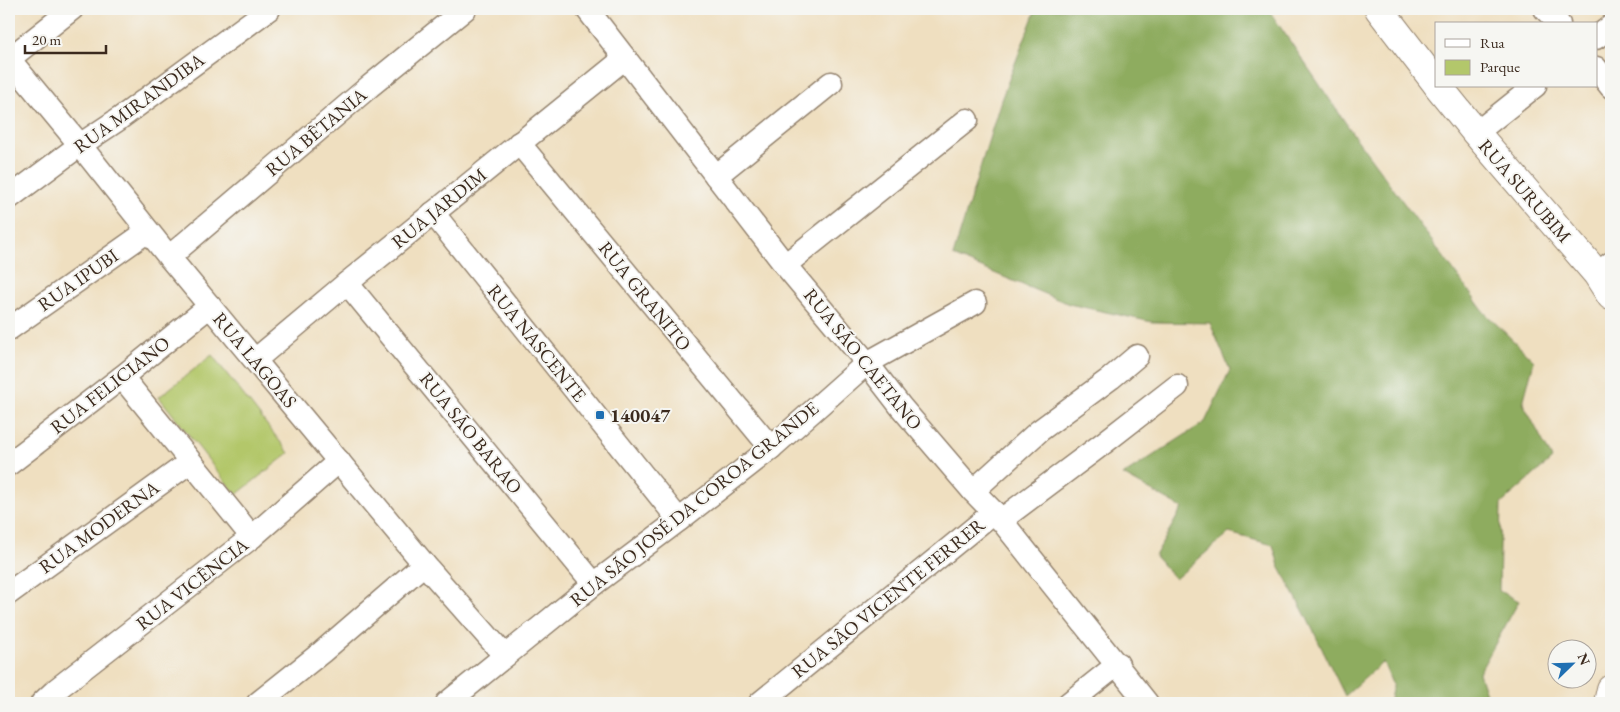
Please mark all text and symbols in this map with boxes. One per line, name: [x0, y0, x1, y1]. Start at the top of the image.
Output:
scale bar: [25, 22, 106, 54]
legend: [1435, 22, 1598, 88]
text: 20 m: [32, 30, 61, 49]
text: Rua: [1480, 33, 1505, 52]
street label: RUA MIRANDIBA: [69, 47, 210, 159]
text: Parque: [1480, 57, 1520, 76]
street label: RUA BÊTANIA: [260, 82, 373, 182]
street label: RUA SURUBIM: [1473, 134, 1577, 248]
street label: RUA JARDIM: [386, 162, 492, 254]
street label: RUA GRANITO: [593, 236, 697, 356]
street label: RUA IPUBI: [33, 243, 124, 317]
street label: RUA NASCENTE: [482, 279, 592, 407]
street label: RUA SÃO CAETANO: [798, 283, 928, 435]
street label: RUA LAGOAS: [208, 307, 303, 413]
street label: RUA FELICIANO: [45, 330, 175, 440]
street label: RUA SÃO BARAO: [414, 367, 528, 499]
street label: RUA SÃO JOSÉ DA COROA GRANDE: [564, 396, 824, 612]
place label: 140047: [610, 403, 671, 428]
marker: 140047: [594, 409, 606, 421]
street label: RUA MODERNA: [34, 474, 165, 579]
street label: RUA SÂO VICENTE FERRER: [786, 512, 990, 684]
street label: RUA VICÊNCIA: [131, 532, 254, 636]
north arrow: [1548, 640, 1598, 690]
text: N: [1573, 650, 1595, 668]

